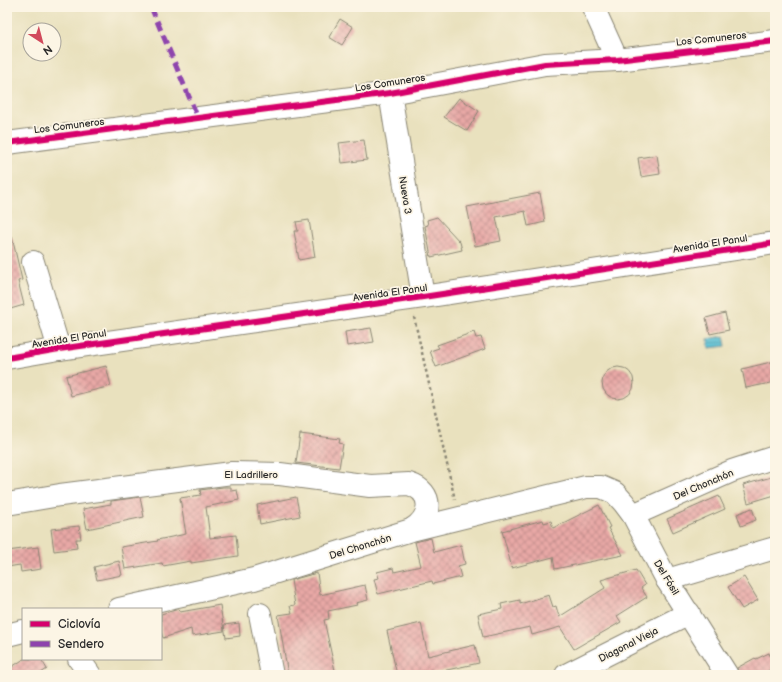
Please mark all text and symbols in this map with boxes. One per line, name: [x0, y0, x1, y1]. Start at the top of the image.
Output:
north arrow: [22, 22, 62, 62]
street label: Los Comuneros: [675, 29, 747, 49]
text: N: [40, 42, 55, 57]
street label: Los Comuneros: [354, 72, 426, 94]
street label: Los Comuneros: [33, 116, 105, 136]
street label: Nueva 3: [396, 175, 414, 215]
street label: Avenida El Panul: [672, 232, 748, 256]
street label: Avenida El Panul: [352, 282, 428, 304]
street label: Avenida El Panul: [31, 327, 107, 351]
street label: Del Chonchón: [672, 467, 736, 503]
street label: El Ladrillero: [224, 469, 278, 481]
street label: Del Chonchón: [328, 532, 393, 562]
street label: Del Fósil: [651, 558, 681, 597]
legend: [22, 608, 162, 660]
text: Ciclovía: [58, 617, 101, 632]
street label: Diagonal Vieja: [597, 625, 661, 665]
text: Sendero: [58, 637, 104, 652]

